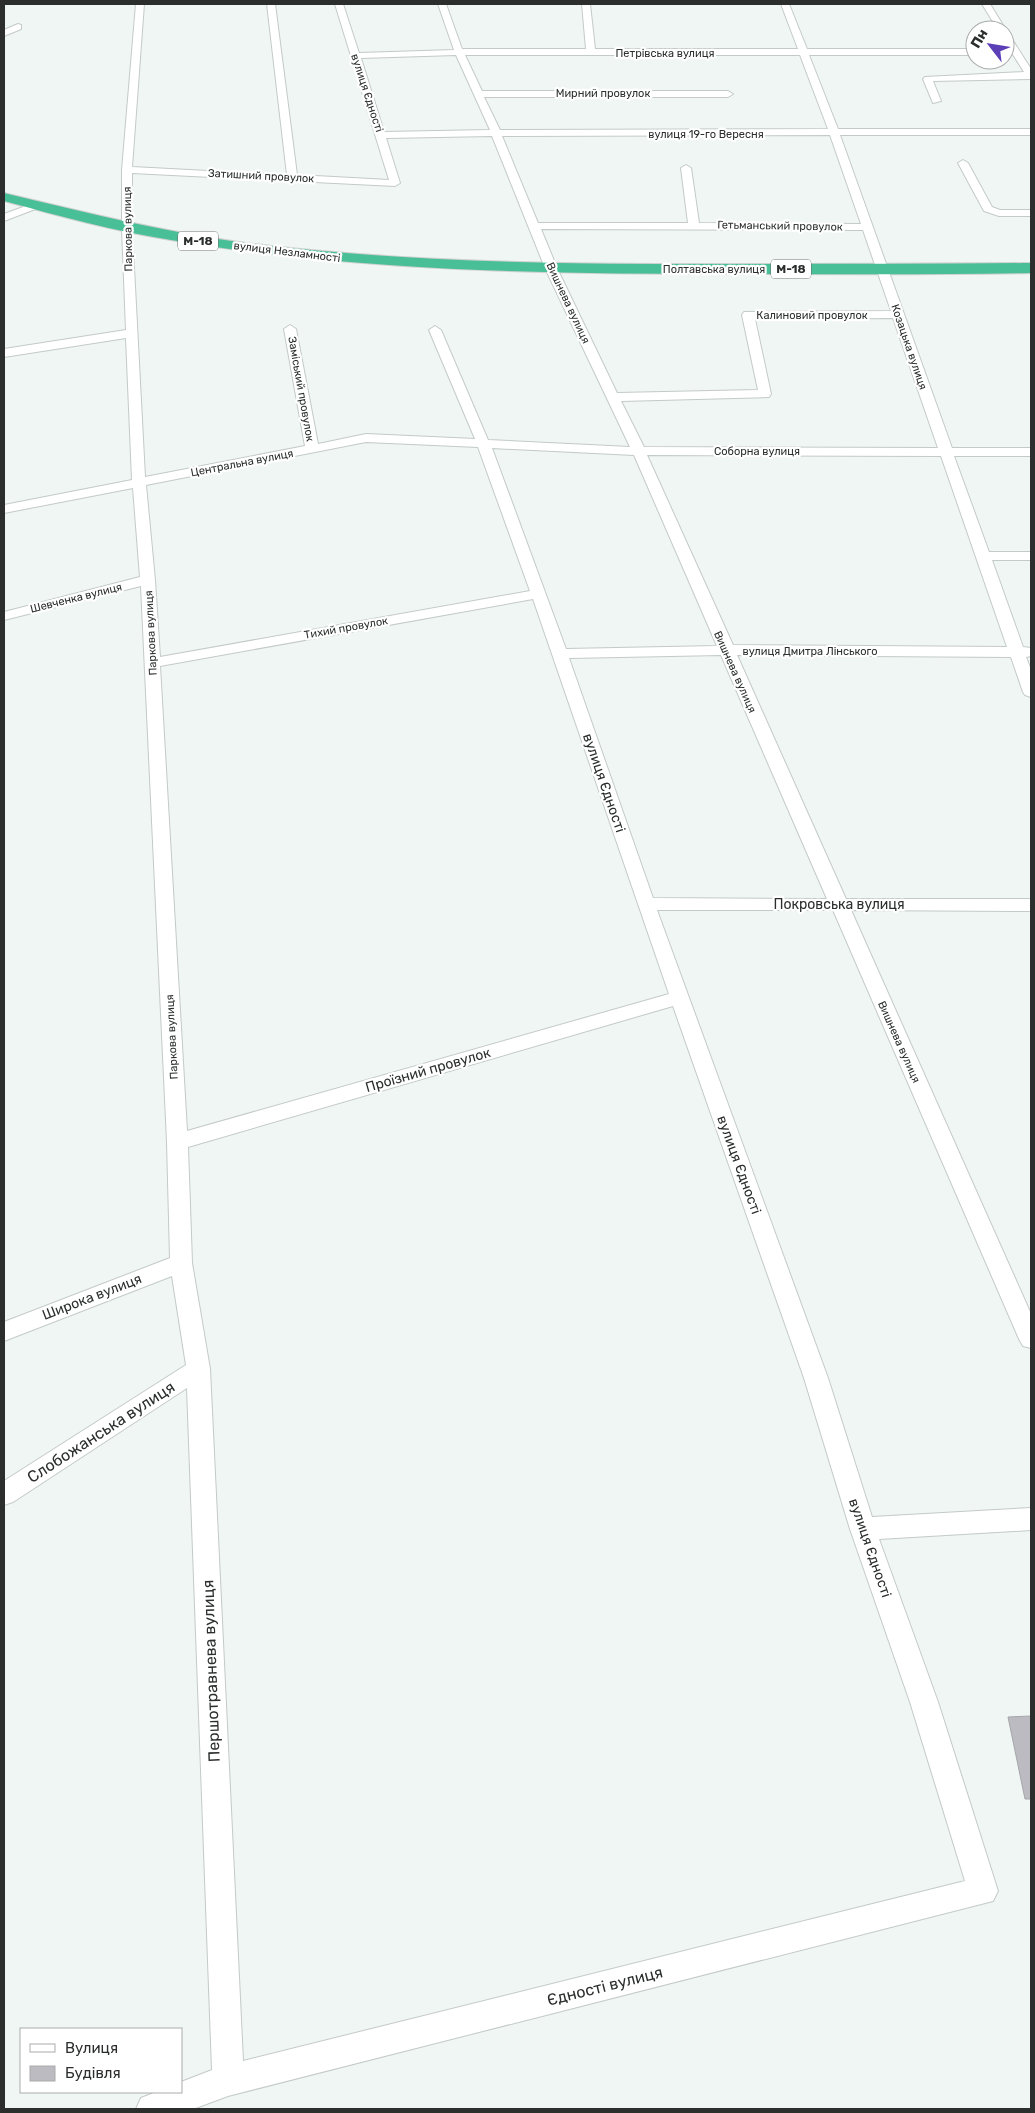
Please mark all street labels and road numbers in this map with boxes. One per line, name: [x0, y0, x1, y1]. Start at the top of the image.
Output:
street label: Петрівська вулиця: [615, 47, 715, 60]
street label: вулиця Єдності: [348, 52, 386, 134]
street label: Мирний провулок: [556, 87, 650, 100]
street label: вулиця 19-го Вересня: [648, 128, 764, 141]
street label: Затишний провулок: [207, 167, 315, 185]
street label: Паркова вулиця: [121, 186, 135, 272]
street label: Гетьманський провулок: [717, 218, 843, 234]
road number: М-18: [178, 232, 218, 250]
street label: вулиця Незламності: [233, 239, 341, 265]
street label: Вишнева вулиця: [543, 260, 593, 346]
road number: М-18: [771, 260, 811, 278]
street label: Полтавська вулиця: [663, 263, 765, 276]
street label: Козацька вулиця: [888, 303, 930, 391]
street label: Калиновий провулок: [756, 309, 868, 322]
street label: Заміський провулок: [285, 335, 317, 443]
street label: Соборна вулиця: [714, 445, 800, 458]
street label: Центральна вулиця: [190, 447, 294, 479]
street label: Шевченка вулиця: [29, 580, 123, 616]
street label: Паркова вулиця: [142, 590, 160, 676]
street label: Тихий провулок: [303, 614, 389, 642]
street label: Вишнева вулиця: [711, 629, 759, 715]
street label: вулиця Дмитра Лінського: [743, 645, 877, 658]
street label: вулиця Єдності: [579, 731, 629, 835]
street label: Покровська вулиця: [773, 896, 905, 913]
street label: Паркова вулиця: [163, 994, 181, 1080]
street label: Вишнева вулиця: [875, 999, 923, 1085]
street label: Проїзний провулок: [363, 1044, 493, 1096]
street label: вулиця Єдності: [713, 1113, 765, 1217]
street label: Широка вулиця: [40, 1270, 144, 1324]
street label: Слобожанська вулиця: [24, 1377, 178, 1487]
street label: вулиця Єдності: [845, 1496, 895, 1600]
street label: Першотравнева вулиця: [198, 1579, 224, 1763]
street label: Єдності вулиця: [545, 1962, 665, 2010]

